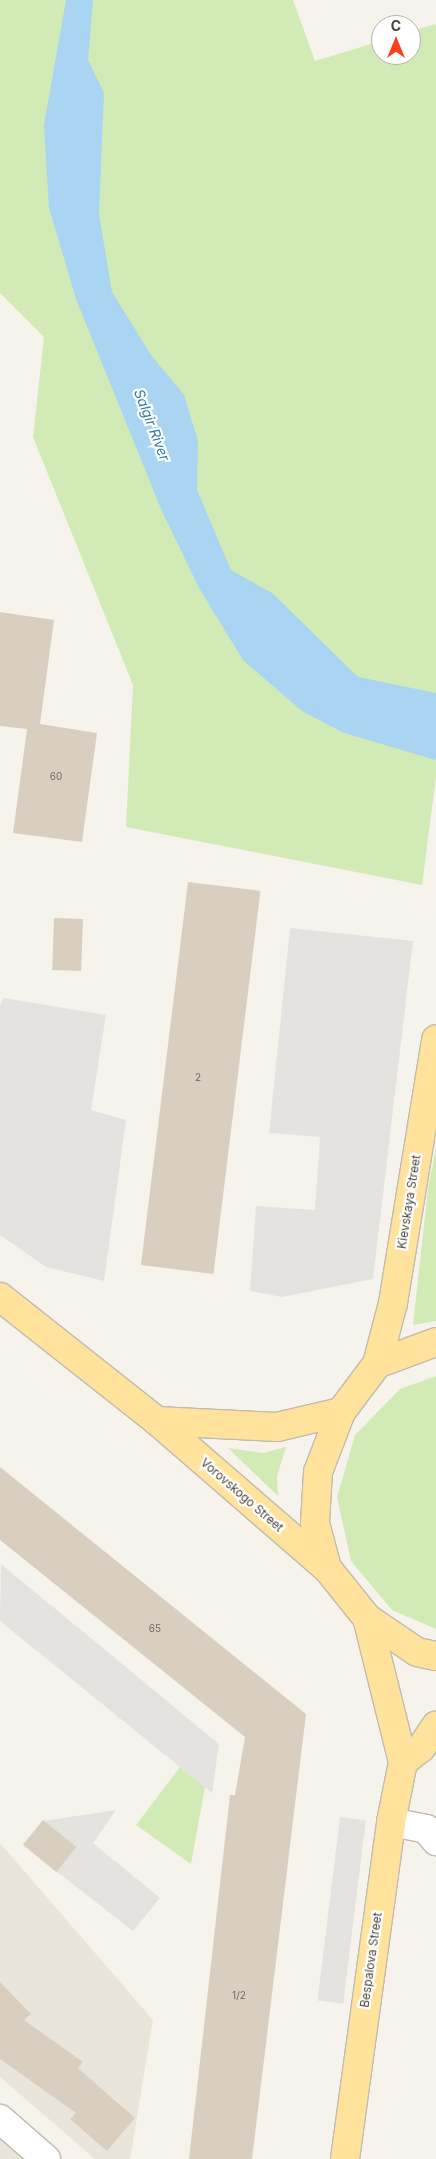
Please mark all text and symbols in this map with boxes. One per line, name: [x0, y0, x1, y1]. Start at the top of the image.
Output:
north arrow: [371, 15, 421, 65]
text: С: [391, 17, 401, 34]
water label: Salgir River: [131, 387, 173, 463]
house number: 60: [50, 771, 62, 783]
house number: 2: [195, 1072, 201, 1084]
street label: Kievskaya Street: [394, 1154, 424, 1250]
street label: Vorovskogo Street: [198, 1455, 286, 1535]
house number: 65: [149, 1623, 161, 1635]
street label: Bespalova Street: [357, 1912, 385, 2008]
house number: 1/2: [232, 1990, 246, 2002]

